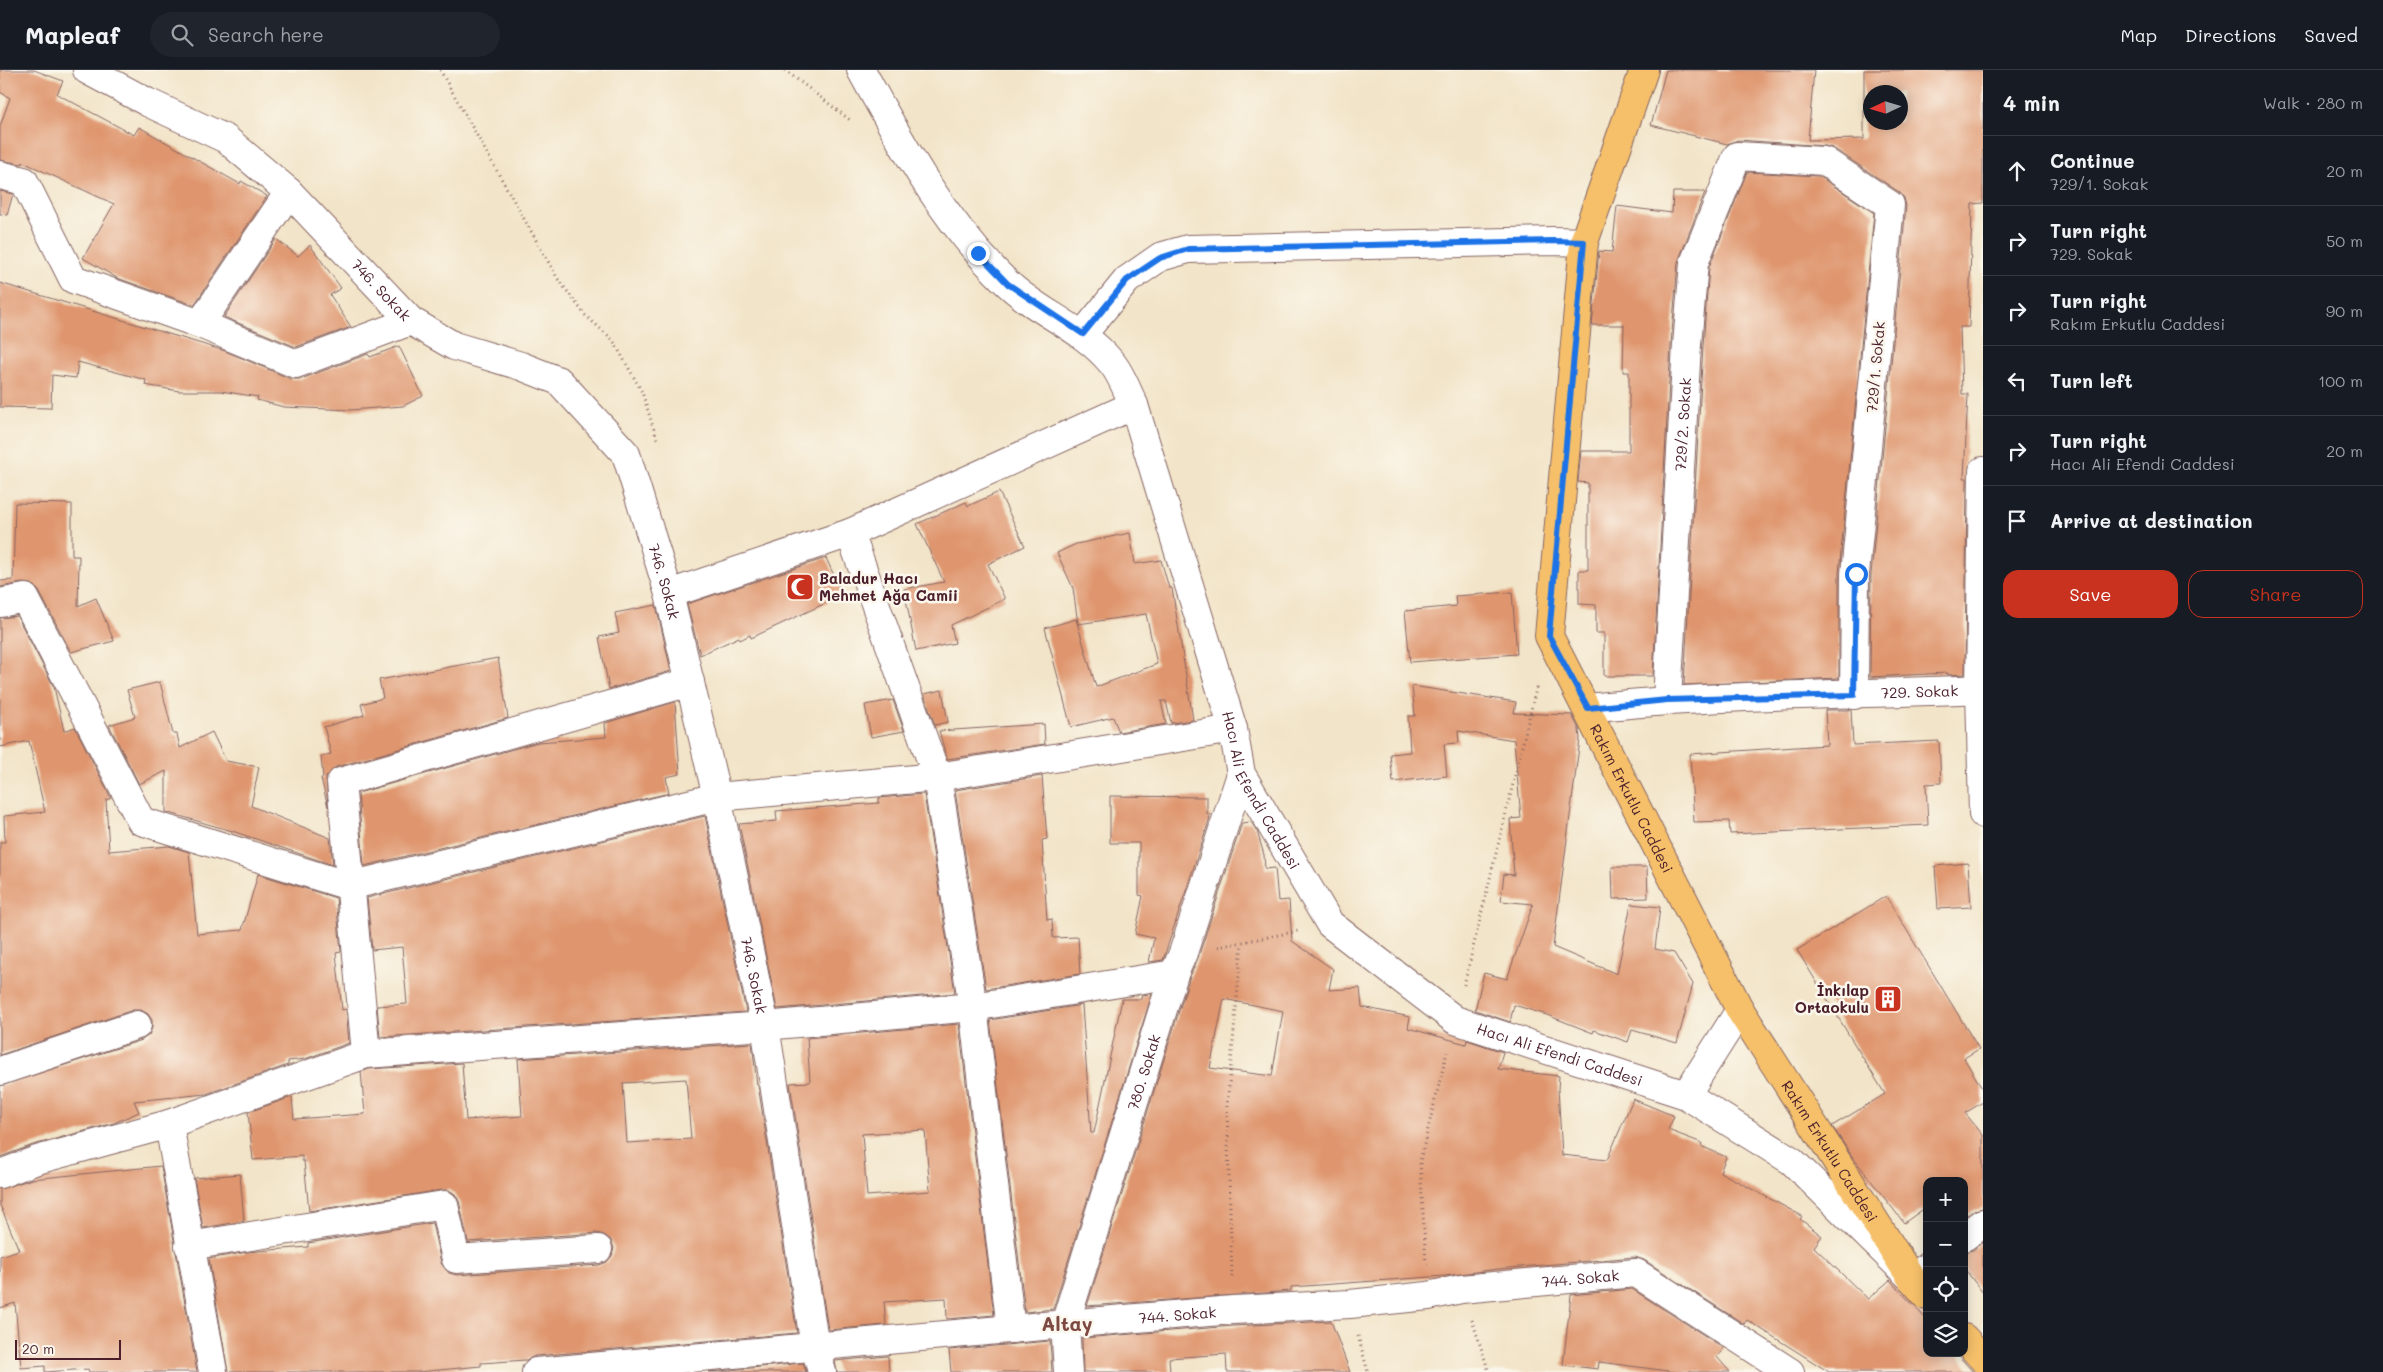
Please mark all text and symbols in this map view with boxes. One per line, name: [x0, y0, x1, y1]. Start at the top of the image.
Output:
search box: [150, 12, 500, 57]
text: Mapleaf: [25, 19, 120, 50]
icon: search: [168, 21, 196, 49]
text: Search here: [208, 22, 324, 47]
text: Map: [2120, 23, 2157, 47]
text: Directions: [2185, 23, 2277, 47]
text: Saved: [2305, 23, 2358, 47]
north arrow: [1863, 85, 1908, 130]
text: 4 min: [2003, 89, 2060, 116]
text: Walk · 280 m: [2263, 92, 2363, 113]
text: Continue: [2050, 148, 2135, 173]
icon: ahead: [2003, 157, 2031, 185]
text: 20 m: [2326, 160, 2363, 181]
text: 729/1. Sokak: [2050, 173, 2148, 194]
text: Turn right: [2050, 218, 2147, 243]
icon: right: [2003, 227, 2031, 255]
text: 50 m: [2326, 230, 2363, 251]
route end: [967, 242, 990, 265]
text: 729. Sokak: [2050, 243, 2133, 264]
street label: 746. Sokak: [347, 254, 416, 325]
text: Turn right: [2050, 288, 2147, 313]
icon: right: [2003, 297, 2031, 325]
text: 90 m: [2326, 300, 2363, 321]
text: Rakım Erkutlu Caddesi: [2050, 313, 2225, 334]
street label: 729/1. Sokak: [1861, 320, 1889, 414]
icon: left: [2003, 367, 2031, 395]
text: Turn left: [2050, 368, 2133, 393]
text: 100 m: [2318, 370, 2363, 391]
street label: 729/2. Sokak: [1670, 377, 1695, 472]
text: Turn right: [2050, 428, 2147, 453]
icon: right: [2003, 437, 2031, 465]
text: 20 m: [2326, 440, 2363, 461]
text: Hacı Ali Efendi Caddesi: [2050, 453, 2235, 474]
icon: arrive: [2003, 507, 2031, 535]
text: Arrive at destination: [2050, 508, 2253, 533]
street label: 746. Sokak: [644, 541, 685, 622]
route start: [1845, 563, 1868, 586]
place label: Baladur Hacı Mehmet Ağa Camii: [819, 568, 958, 605]
button: Save: [2003, 570, 2178, 618]
button: Share: [2188, 570, 2363, 618]
mosque icon: Baladur Hacı Mehmet Ağa Camii: [785, 572, 815, 602]
street label: 729. Sokak: [1880, 680, 1959, 703]
street label: Hacı Ali Efendi Caddesi: [1218, 708, 1305, 873]
street label: Rakım Erkutlu Caddesi: [1586, 721, 1678, 876]
street label: 746. Sokak: [737, 935, 772, 1016]
place label: İnkılap Ortaokulu: [1795, 980, 1869, 1017]
building icon: İnkılap Ortaokulu: [1873, 984, 1903, 1014]
street label: Hacı Ali Efendi Caddesi: [1474, 1018, 1645, 1090]
street label: 780. Sokak: [1122, 1031, 1165, 1113]
street label: Rakım Erkutlu Caddesi: [1777, 1076, 1883, 1226]
map controls: [1923, 1177, 1968, 1357]
button: +: [1923, 1177, 1968, 1222]
button: −: [1923, 1222, 1968, 1267]
street label: 744. Sokak: [1541, 1265, 1620, 1292]
button: locate: [1923, 1267, 1968, 1312]
street label: 744. Sokak: [1138, 1301, 1217, 1328]
district label: Altay: [1041, 1310, 1093, 1336]
button: layers: [1923, 1312, 1968, 1357]
scale bar: [15, 1337, 121, 1360]
text: 20 m: [22, 1339, 54, 1358]

